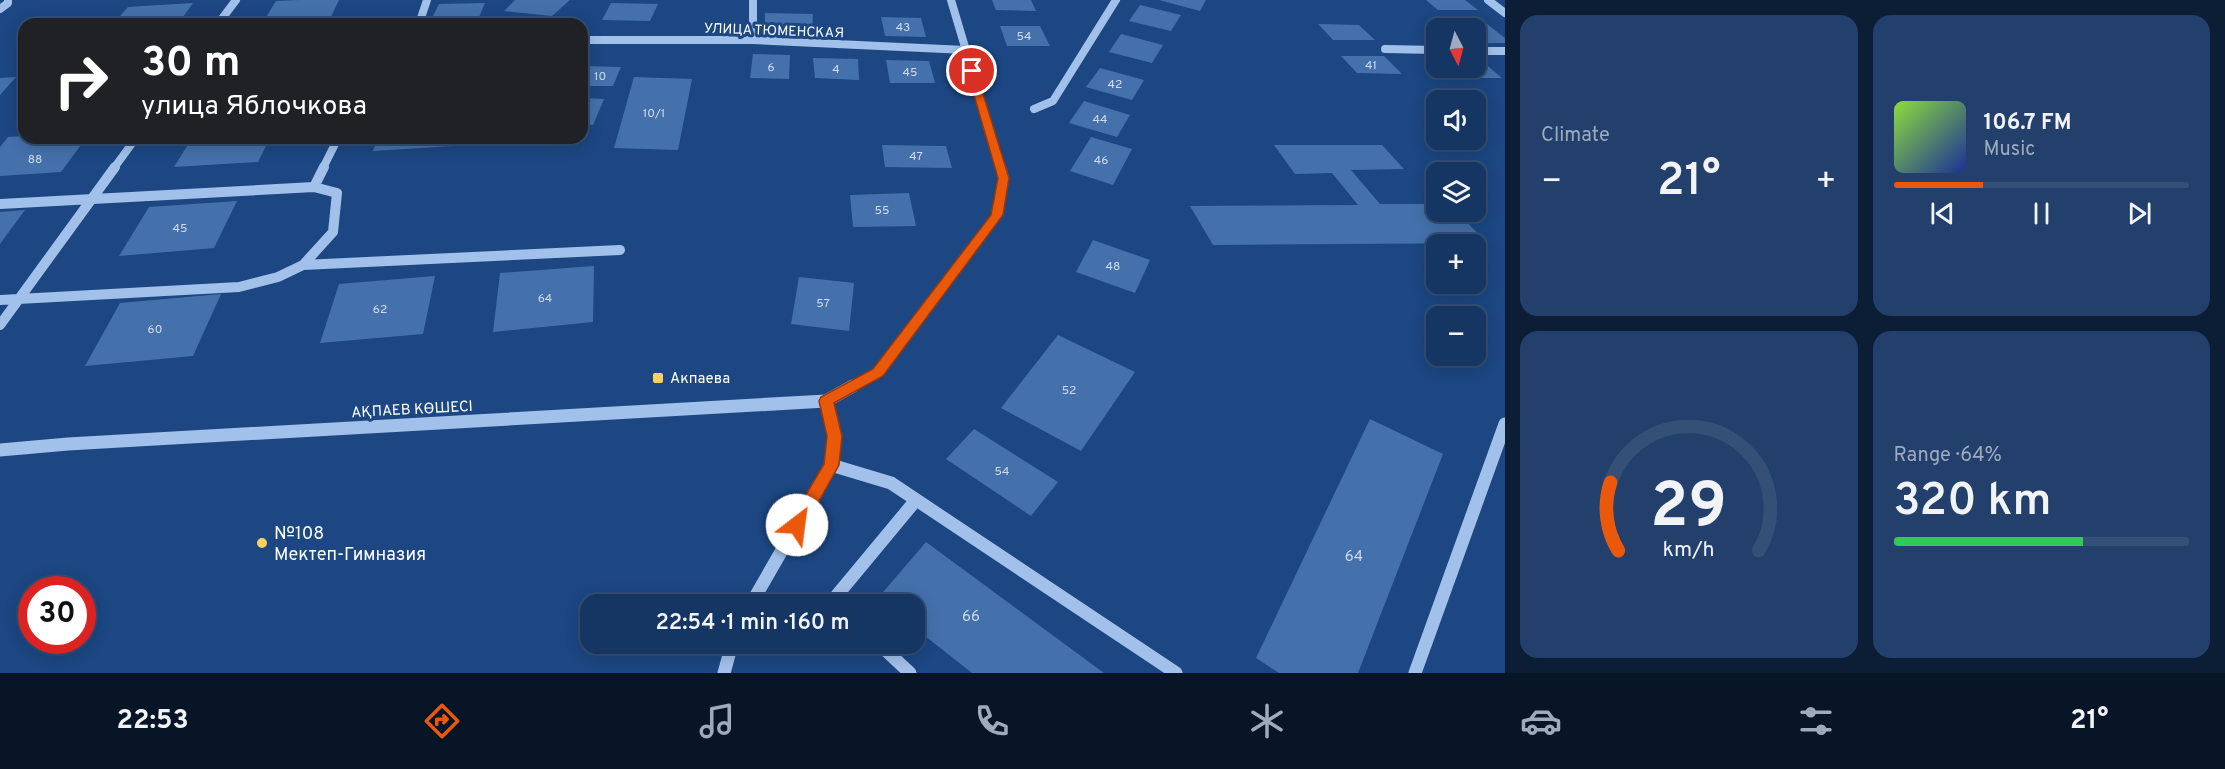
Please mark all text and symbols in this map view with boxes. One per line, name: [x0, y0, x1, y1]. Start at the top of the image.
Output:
north arrow: [1426, 18, 1486, 78]
map controls: [1426, 18, 1486, 366]
house number: 43: [896, 20, 910, 36]
street label: УЛИЦА ТЮМЕНСКАЯ: [704, 21, 844, 42]
house number: 54: [1016, 29, 1032, 45]
text: 30 m: [141, 38, 240, 91]
icon: right: [42, 42, 120, 120]
pin: [946, 45, 997, 96]
icon: arrive: [955, 54, 988, 87]
house number: 41: [1365, 58, 1377, 74]
house number: 6: [767, 60, 775, 76]
house number: 4: [832, 62, 840, 78]
house number: 45: [903, 65, 917, 81]
house number: 10: [594, 69, 606, 85]
house number: 42: [1108, 77, 1122, 93]
text: улица Яблочкова: [141, 90, 367, 124]
button: sound: [1426, 90, 1486, 150]
house number: 10/1: [643, 106, 665, 122]
text: 106.7 FM: [1984, 110, 2072, 137]
house number: 44: [1093, 112, 1107, 128]
text: Climate: [1541, 123, 1610, 149]
text: Music: [1984, 137, 2035, 163]
house number: 47: [909, 149, 923, 165]
house number: 88: [28, 152, 42, 168]
house number: 46: [1094, 153, 1108, 169]
text: 21°: [1657, 154, 1721, 211]
button: layers: [1426, 162, 1486, 222]
text: −: [1541, 162, 1562, 204]
text: +: [1815, 162, 1837, 204]
icon: previous: [1926, 197, 1959, 230]
icon: pause: [2025, 197, 2058, 230]
icon: next: [2123, 197, 2156, 230]
house number: 55: [875, 203, 889, 219]
house number: 45: [173, 221, 187, 237]
button: +: [1426, 234, 1486, 294]
house number: 48: [1106, 259, 1120, 275]
house number: 64: [538, 291, 552, 307]
house number: 57: [816, 296, 830, 312]
house number: 62: [373, 302, 387, 318]
button: −: [1426, 306, 1486, 366]
house number: 60: [148, 322, 162, 338]
place label: Акпаева: [670, 370, 730, 389]
marker: Акпаева: [651, 371, 665, 385]
house number: 52: [1062, 383, 1076, 399]
street label: АҚПАЕВ КӨШЕСІ: [351, 398, 473, 423]
text: Range · 64%: [1894, 443, 2002, 469]
house number: 54: [994, 464, 1010, 480]
text: 29: [1650, 470, 1727, 549]
text: 320 km: [1894, 474, 2051, 531]
position arrow: [765, 493, 829, 557]
place label: №108 Мектеп-Гимназия: [274, 523, 426, 567]
marker: №108 Мектеп-Гимназия: [255, 536, 269, 550]
text: km/h: [1663, 538, 1715, 565]
house number: 64: [1345, 548, 1363, 567]
speed limit sign: 30: [18, 576, 96, 654]
house number: 66: [962, 608, 980, 627]
text: 22:54 · 1 min · 160 m: [655, 610, 850, 637]
icon: directions: [421, 700, 463, 742]
icon: music: [696, 700, 738, 742]
icon: phone: [971, 700, 1013, 742]
icon: climate: [1246, 700, 1288, 742]
icon: car: [1520, 700, 1562, 742]
icon: filters: [1795, 700, 1837, 742]
text: 22:53: [116, 704, 189, 738]
text: 21°: [2070, 704, 2109, 738]

